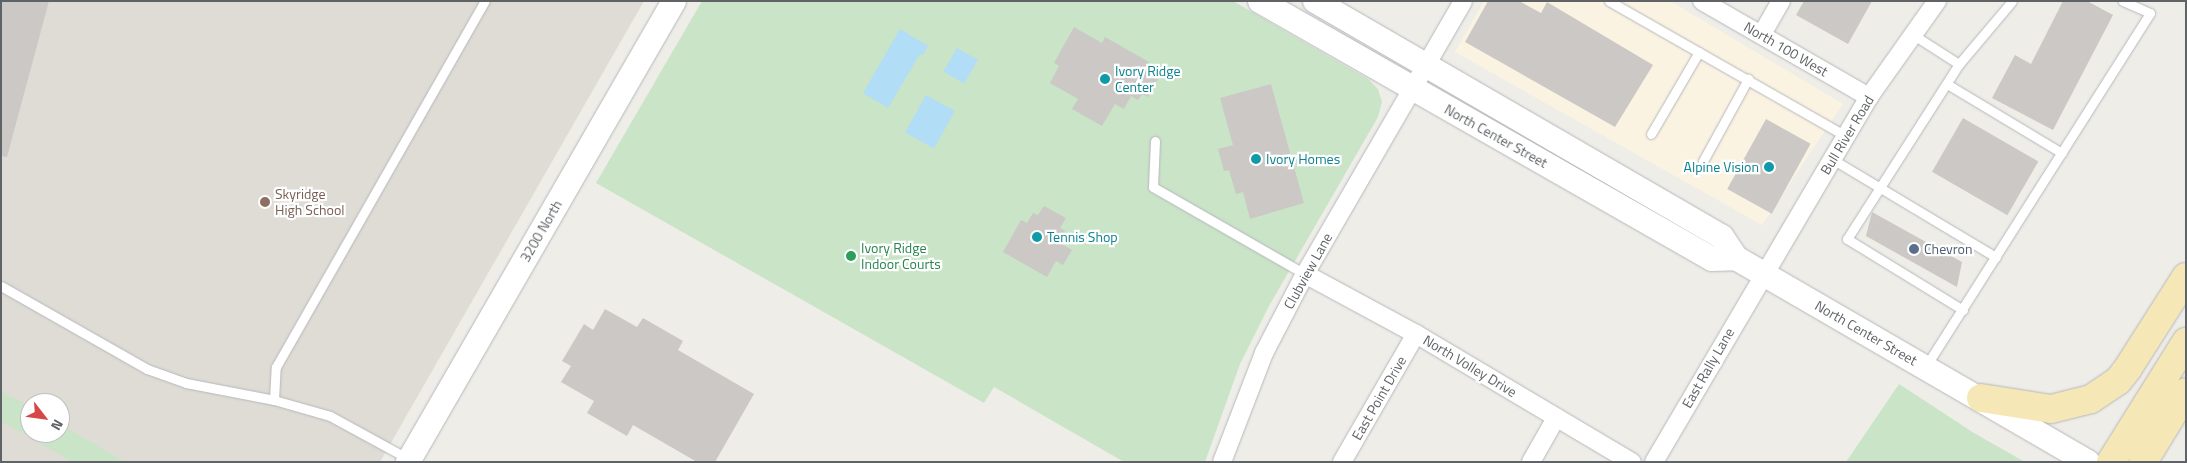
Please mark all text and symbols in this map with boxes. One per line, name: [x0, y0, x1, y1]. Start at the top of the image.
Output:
street label: North 100 West: [1741, 18, 1831, 80]
place label: Ivory Ridge Center: [1115, 63, 1180, 95]
marker: Ivory Ridge Center: [1099, 73, 1111, 85]
street label: Bull River Road: [1817, 92, 1877, 178]
street label: North Center Street: [1442, 101, 1550, 171]
place label: Ivory Homes: [1266, 151, 1340, 167]
marker: Ivory Homes: [1250, 153, 1262, 165]
place label: Alpine Vision: [1684, 159, 1759, 175]
marker: Alpine Vision: [1763, 161, 1775, 173]
place label: Skyridge High School: [275, 186, 345, 218]
marker: Skyridge High School: [259, 196, 271, 208]
street label: 3200 North: [517, 197, 565, 265]
place label: Tennis Shop: [1047, 229, 1118, 245]
street label: Clubview Lane: [1280, 230, 1336, 312]
marker: Tennis Shop: [1031, 231, 1043, 243]
place label: Ivory Ridge Indoor Courts: [861, 240, 941, 272]
place label: Chevron: [1924, 241, 1972, 257]
marker: Chevron: [1908, 243, 1920, 255]
marker: Ivory Ridge Indoor Courts: [845, 250, 857, 262]
street label: North Center Street: [1812, 297, 1920, 369]
street label: East Rally Lane: [1678, 325, 1738, 411]
street label: North Volley Drive: [1420, 331, 1520, 401]
street label: East Point Drive: [1348, 353, 1410, 443]
north arrow: [20, 393, 70, 443]
text: N: [46, 416, 69, 435]

